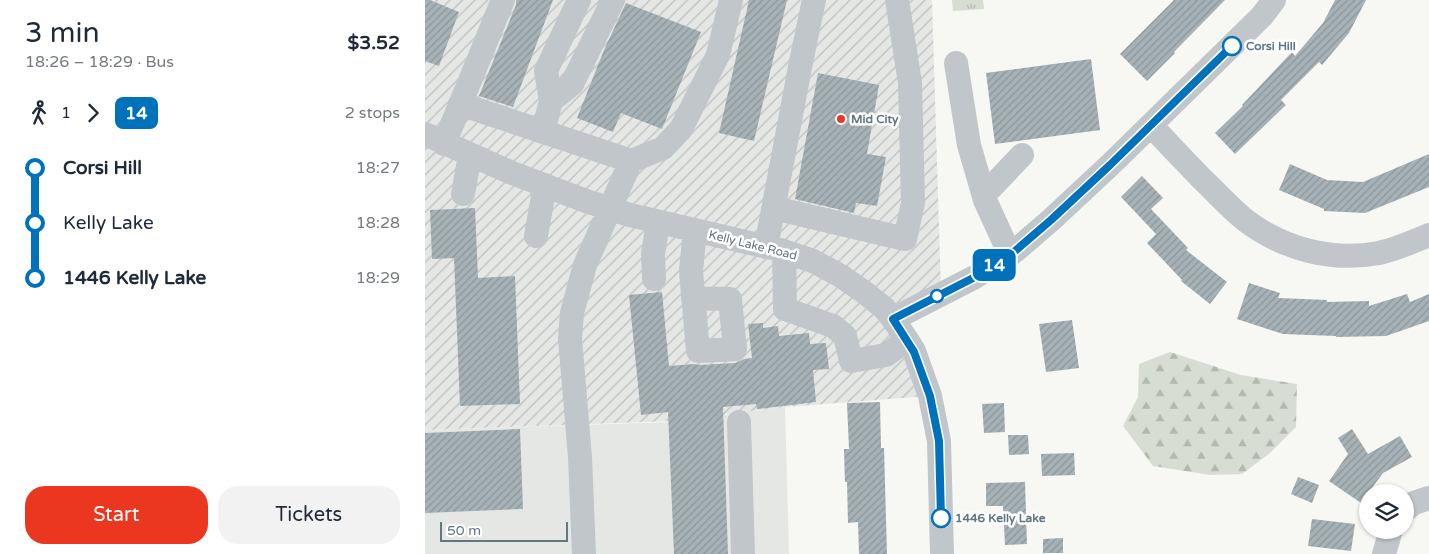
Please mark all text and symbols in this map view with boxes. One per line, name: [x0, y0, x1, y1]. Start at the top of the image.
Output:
text: 3 min: [25, 16, 100, 50]
text: $3.52: [348, 32, 400, 54]
marker: Corsi Hill: [1222, 36, 1242, 56]
place label: Corsi Hill: [1246, 39, 1296, 53]
text: 18:26 – 18:29 · Bus: [25, 52, 174, 72]
icon: walk: [25, 99, 53, 127]
icon: forward: [79, 99, 107, 127]
text: 14: [125, 102, 148, 124]
text: 1: [61, 103, 71, 123]
text: 2 stops: [345, 103, 400, 123]
place label: Mid City: [851, 112, 899, 127]
marker: Mid City: [835, 113, 847, 125]
text: Corsi Hill: [63, 157, 142, 179]
text: 18:27: [356, 158, 400, 178]
text: Kelly Lake: [63, 212, 154, 234]
text: 18:28: [356, 213, 400, 233]
street label: Kelly Lake Road: [707, 227, 799, 263]
line badge: 14: [971, 249, 1017, 281]
text: 14: [983, 254, 1005, 276]
text: 1446 Kelly Lake: [63, 267, 206, 289]
text: 18:29: [356, 268, 400, 288]
unlabelled marker: [930, 289, 944, 303]
map controls: [1359, 484, 1414, 539]
button: layers: [1359, 484, 1414, 539]
button: Start: [25, 486, 208, 544]
button: Tickets: [218, 486, 400, 544]
marker: 1446 Kelly Lake: [931, 508, 951, 528]
place label: 1446 Kelly Lake: [955, 511, 1046, 526]
scale bar: [440, 519, 567, 542]
text: 50 m: [447, 522, 481, 539]

